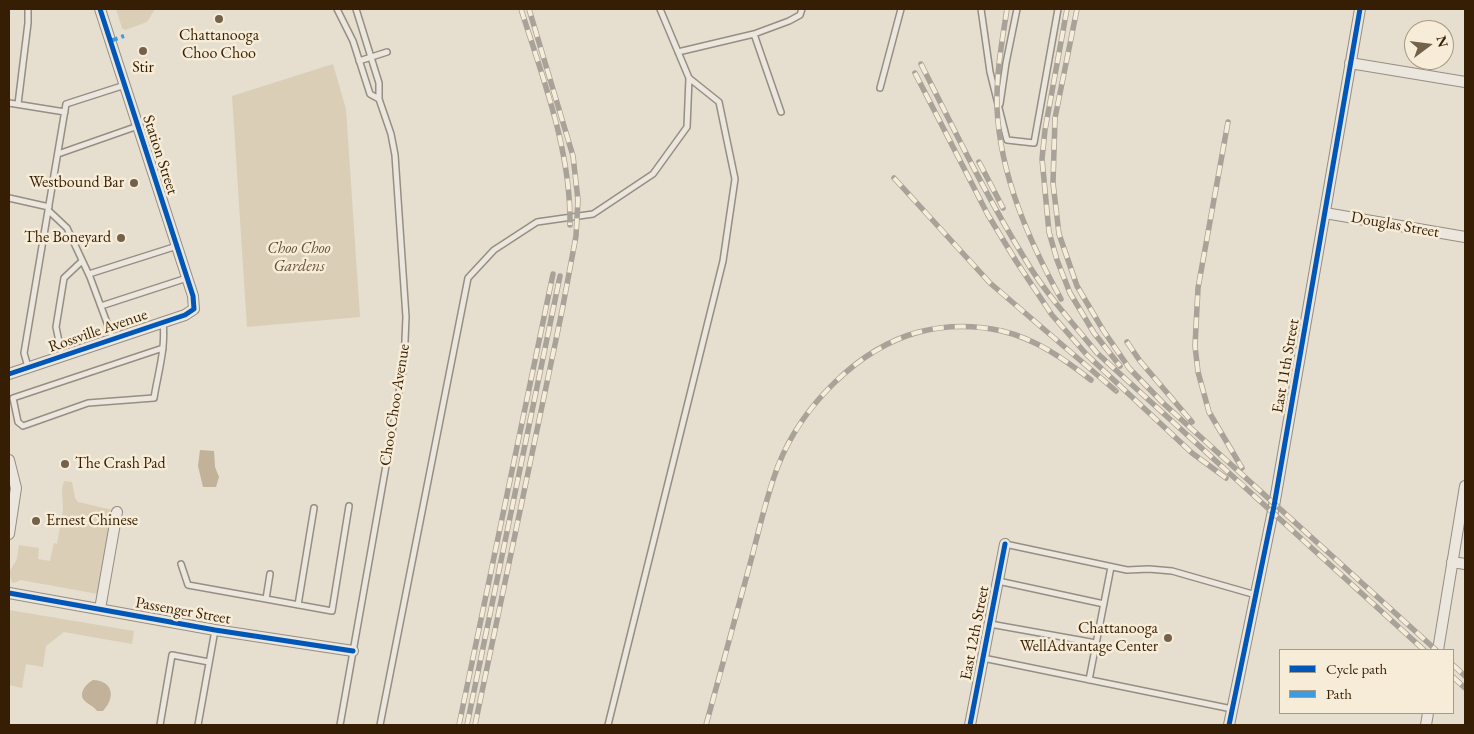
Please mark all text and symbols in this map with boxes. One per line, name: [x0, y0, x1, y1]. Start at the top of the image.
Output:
marker: Chattanooga Choo Choo: [213, 13, 225, 25]
north arrow: [1404, 20, 1454, 70]
place label: Chattanooga Choo Choo: [179, 26, 259, 64]
text: N: [1432, 34, 1453, 49]
marker: Stir: [137, 45, 149, 57]
place label: Stir: [132, 58, 154, 78]
street label: Station Street: [138, 113, 182, 197]
place label: Westbound Bar: [29, 173, 124, 193]
marker: Westbound Bar: [128, 177, 140, 189]
street label: Douglas Street: [1349, 208, 1441, 242]
place label: The Boneyard: [24, 228, 111, 248]
marker: The Boneyard: [115, 232, 127, 244]
park label: Choo Choo Gardens: [267, 239, 331, 277]
street label: Rossville Avenue: [46, 305, 150, 357]
street label: East 11th Street: [1268, 317, 1304, 415]
street label: Choo Choo Avenue: [376, 343, 414, 467]
place label: The Crash Pad: [75, 454, 166, 474]
marker: The Crash Pad: [59, 458, 71, 470]
place label: Ernest Chinese: [46, 511, 138, 531]
marker: Ernest Chinese: [30, 515, 42, 527]
street label: East 12th Street: [956, 584, 994, 682]
street label: Passenger Street: [134, 593, 232, 629]
place label: Chattanooga WellAdvantage Center: [1020, 619, 1158, 657]
marker: Chattanooga WellAdvantage Center: [1162, 632, 1174, 644]
legend: [1279, 649, 1454, 714]
text: Cycle path: [1326, 659, 1387, 678]
text: Path: [1326, 684, 1352, 703]

